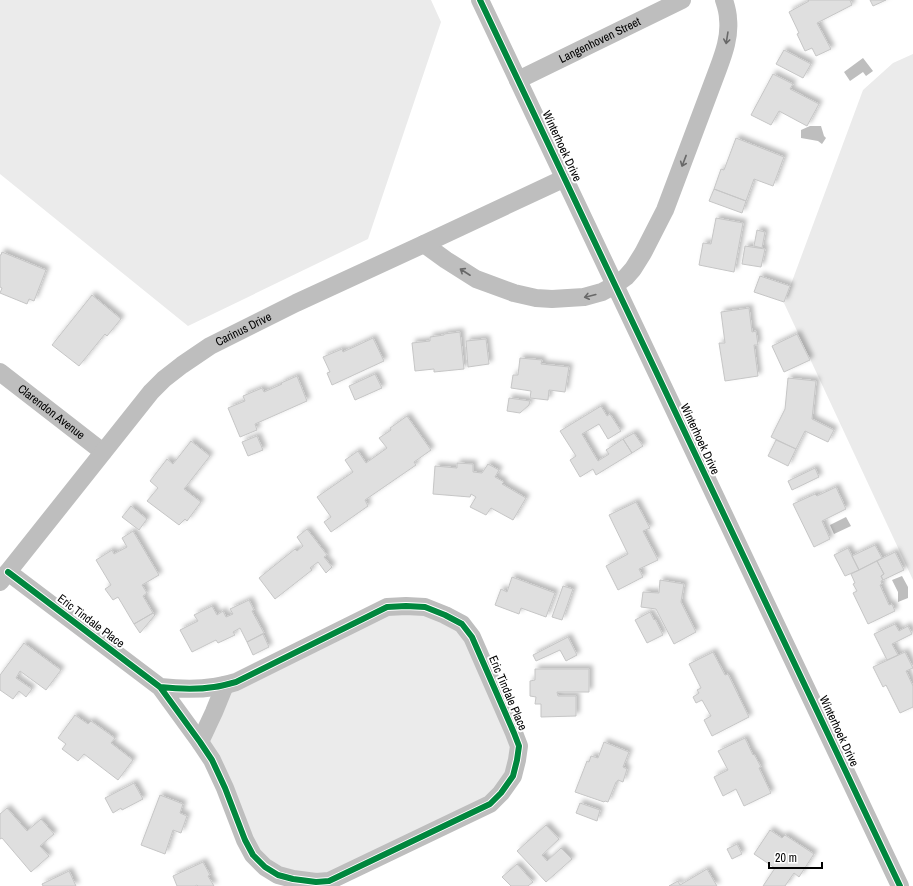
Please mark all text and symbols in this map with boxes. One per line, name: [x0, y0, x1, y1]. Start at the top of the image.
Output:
street label: Langenhoven Street: [556, 13, 643, 67]
one-way arrow: [723, 32, 731, 45]
street label: Winterhoek Drive: [539, 108, 585, 184]
one-way arrow: [679, 155, 687, 167]
one-way arrow: [460, 268, 471, 276]
one-way arrow: [583, 293, 596, 300]
street label: Carinus Drive: [213, 309, 274, 350]
street label: Clarendon Avenue: [14, 381, 88, 443]
street label: Winterhoek Drive: [677, 401, 723, 477]
street label: Eric Tindale Place: [54, 591, 128, 651]
street label: Eric Tindale Place: [485, 653, 531, 733]
street label: Winterhoek Drive: [816, 693, 862, 769]
scale bar: [769, 844, 822, 870]
text: 20 m: [775, 850, 797, 866]

